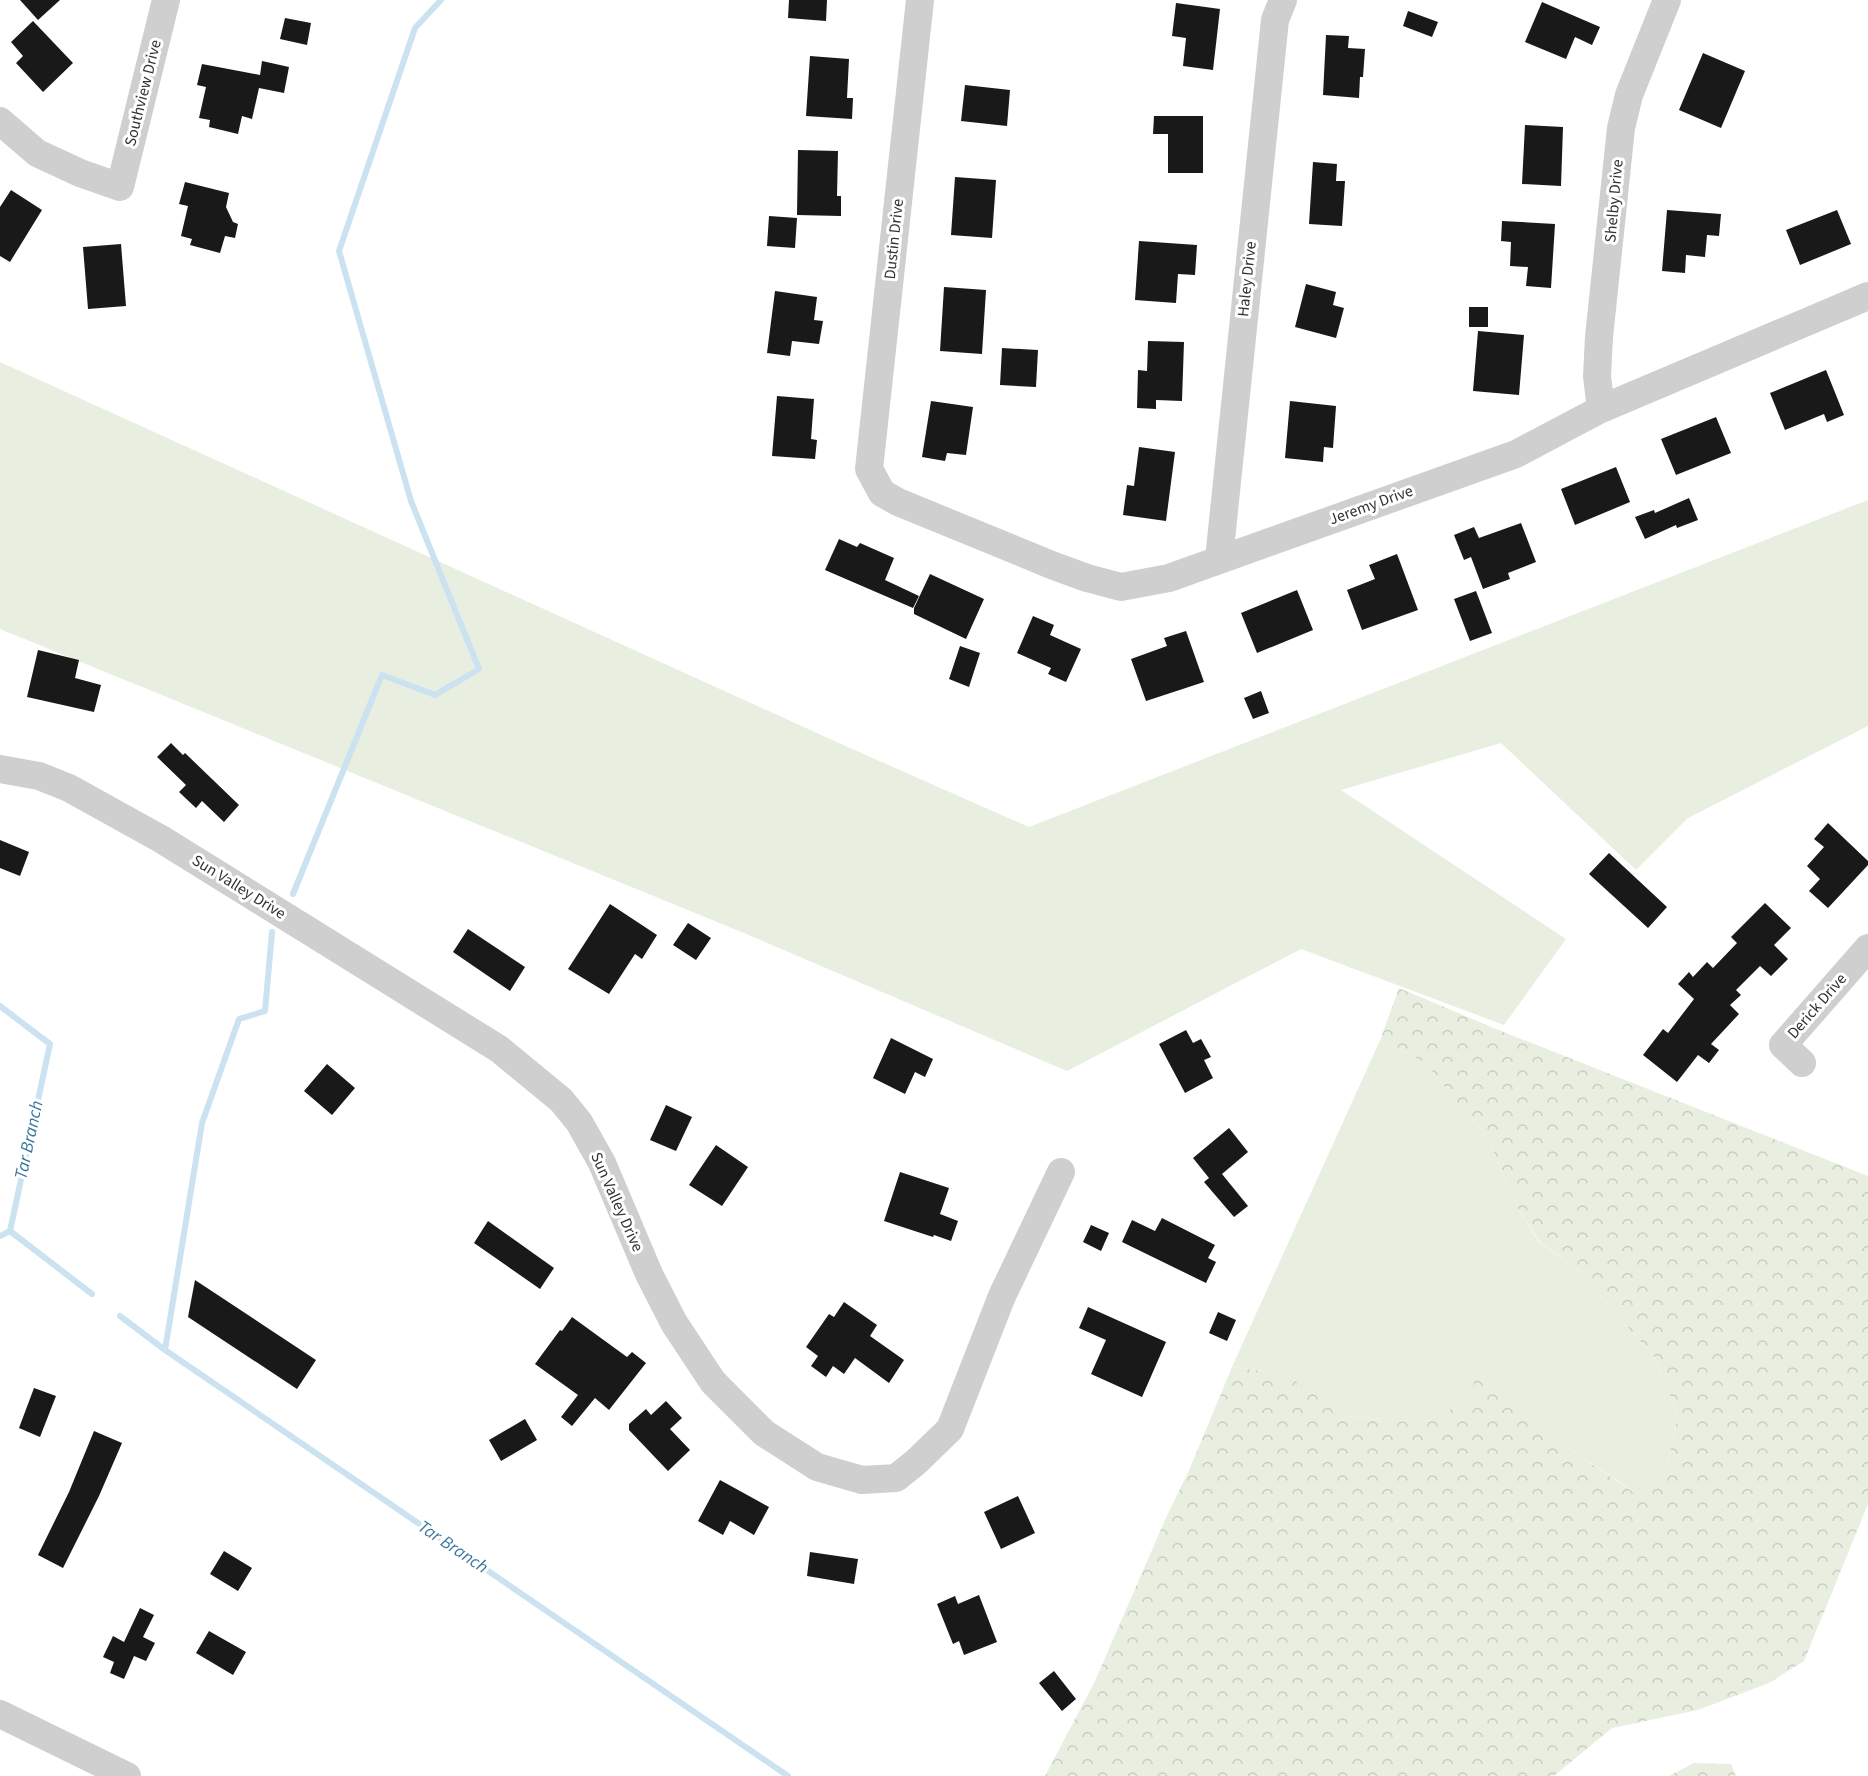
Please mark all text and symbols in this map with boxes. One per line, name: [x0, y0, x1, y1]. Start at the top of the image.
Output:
street label: Southview Drive: [119, 37, 167, 148]
street label: Shelby Drive: [1599, 158, 1629, 244]
street label: Dustin Drive: [879, 198, 909, 280]
street label: Haley Drive: [1232, 240, 1262, 318]
street label: Jeremy Drive: [1326, 480, 1416, 530]
street label: Sun Valley Drive: [188, 849, 290, 925]
street label: Derick Drive: [1782, 968, 1852, 1044]
water label: Tar Branch: [8, 1098, 50, 1182]
street label: Sun Valley Drive: [585, 1149, 649, 1255]
water label: Tar Branch: [413, 1514, 493, 1580]

